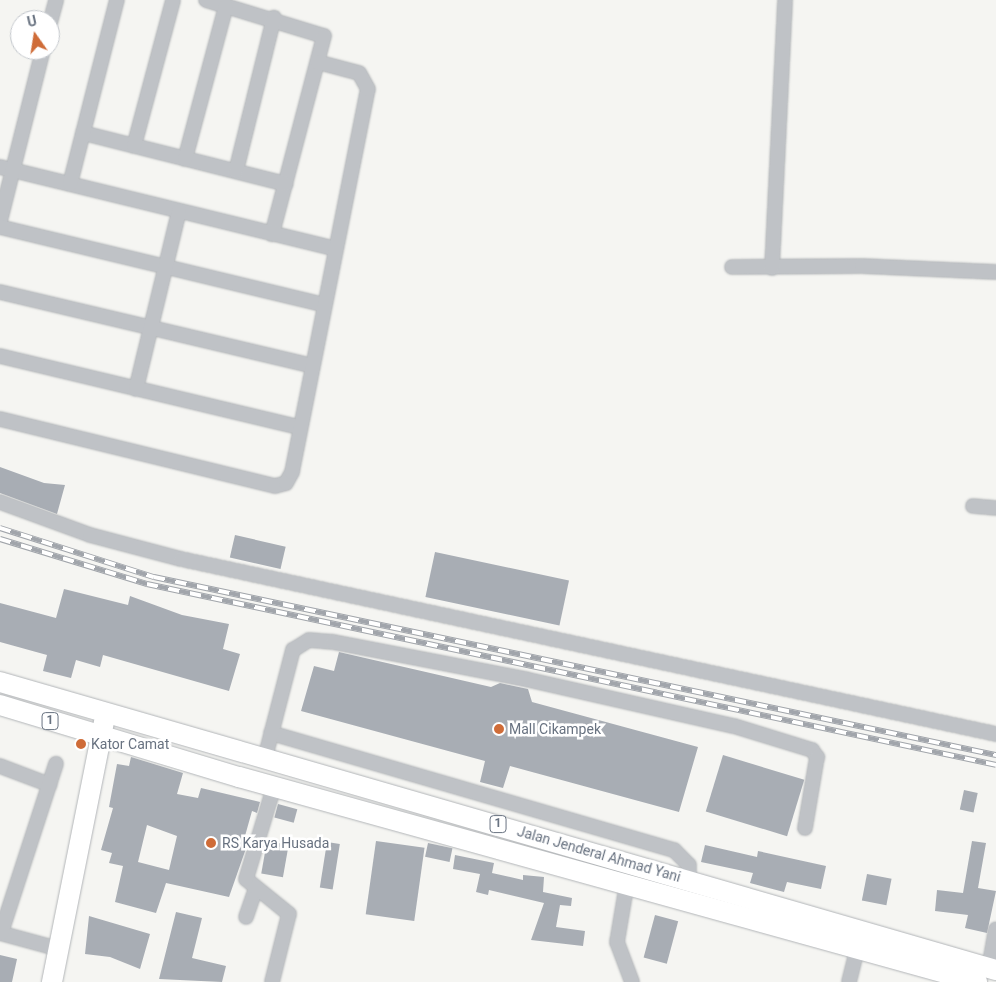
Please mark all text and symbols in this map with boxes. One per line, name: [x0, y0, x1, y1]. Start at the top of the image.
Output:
north arrow: [10, 10, 60, 60]
text: U: [26, 13, 38, 30]
road number: 1: [41, 711, 59, 730]
place label: Mall Cikampek: [509, 721, 601, 737]
marker: Mall Cikampek: [493, 723, 505, 735]
place label: Kator Camat: [91, 736, 169, 752]
marker: Kator Camat: [75, 738, 87, 750]
road number: 1: [489, 814, 507, 834]
street label: Jalan Jenderal Ahmad Yani: [515, 823, 683, 885]
place label: RS Karya Husada: [222, 835, 329, 851]
marker: RS Karya Husada: [204, 836, 218, 850]

